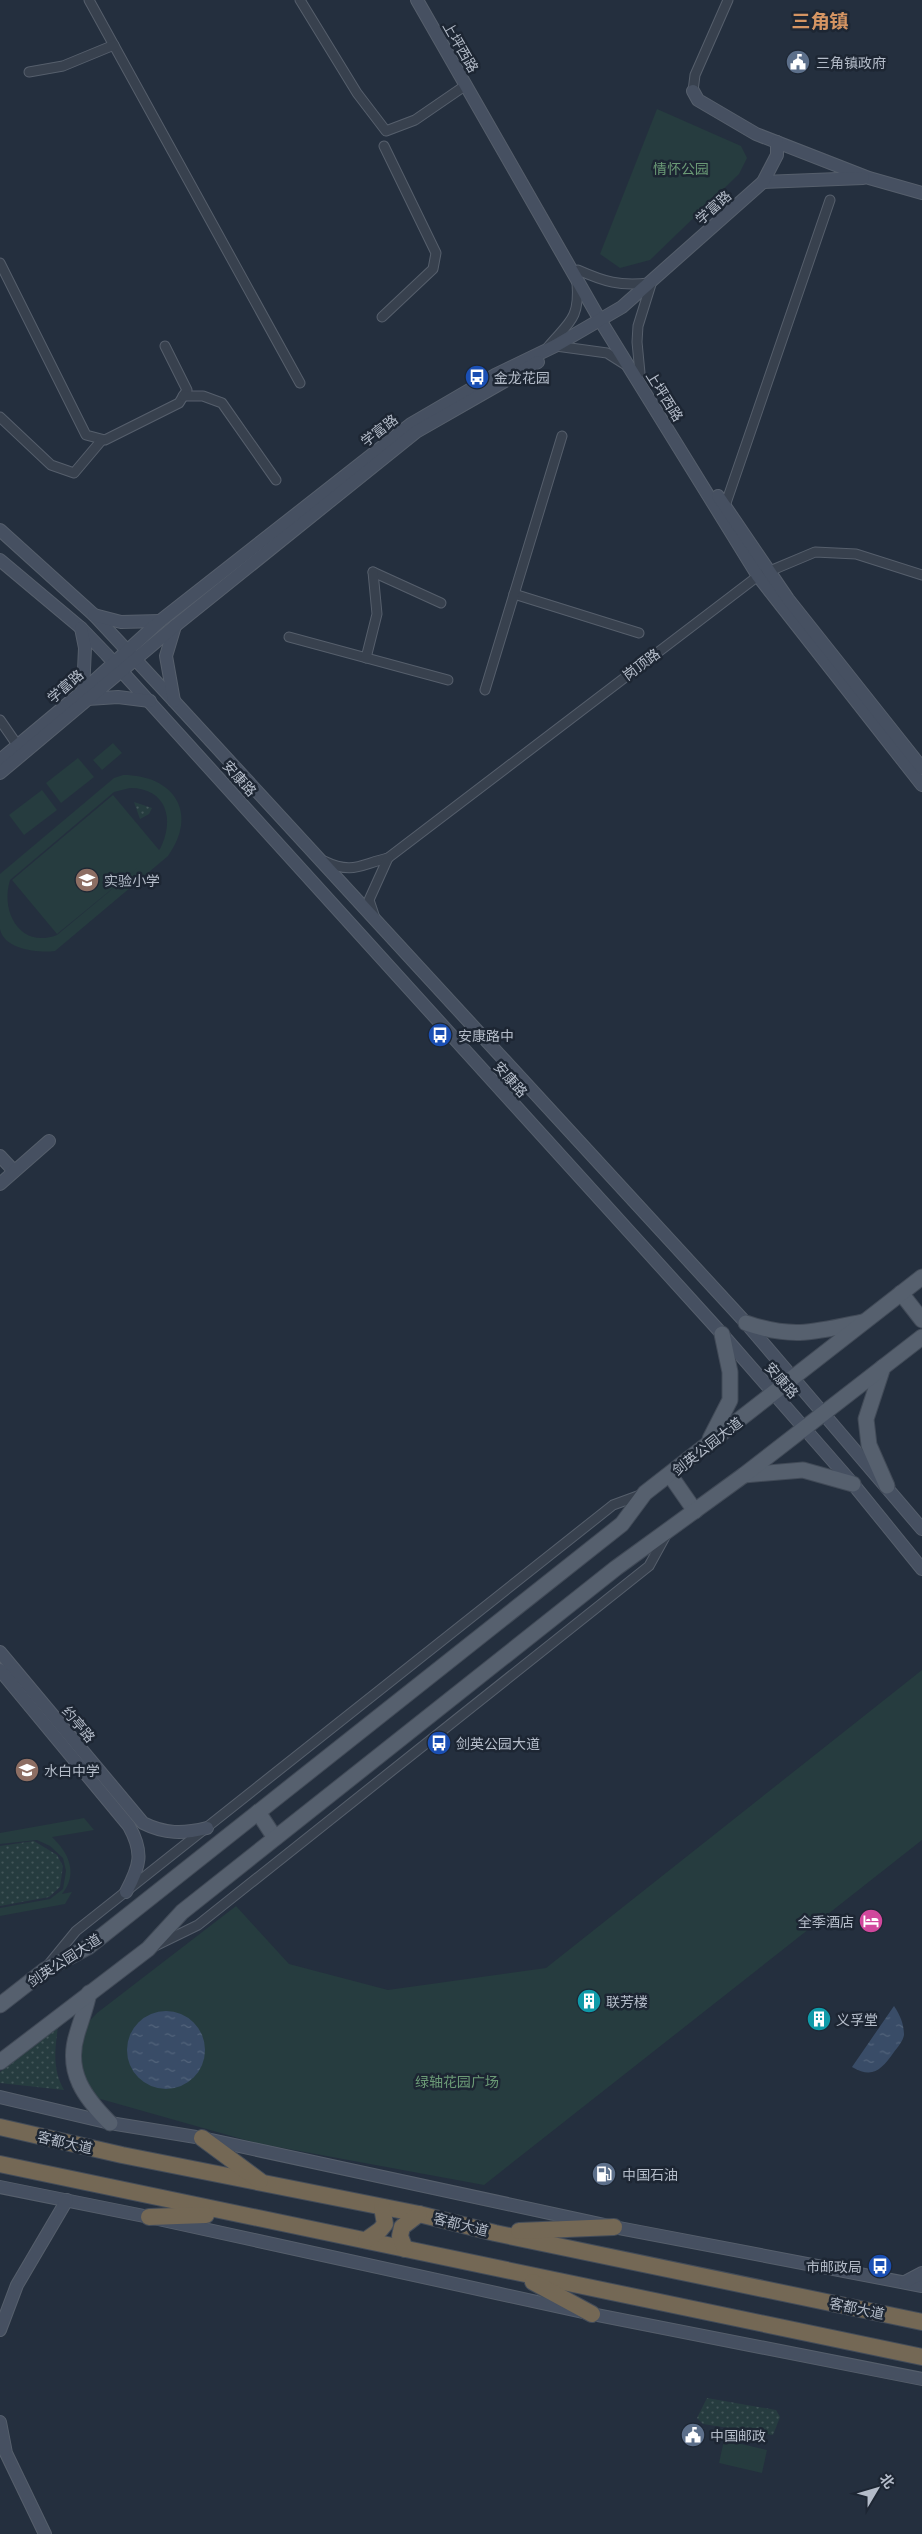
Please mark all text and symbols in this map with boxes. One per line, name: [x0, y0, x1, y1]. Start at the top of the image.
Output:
district label: 三角镇: [791, 9, 849, 32]
street label: 上坪西路: [440, 19, 482, 75]
public building icon: 三角镇政府: [785, 49, 811, 75]
place label: 三角镇政府: [816, 54, 886, 71]
park label: 情怀公园: [653, 160, 709, 177]
street label: 学富路: [692, 187, 734, 227]
bus stop icon: 金龙花园: [464, 364, 490, 390]
street label: 上坪西路: [643, 368, 687, 424]
place label: 金龙花园: [494, 369, 550, 386]
street label: 学富路: [357, 410, 401, 450]
street label: 岗顶路: [619, 645, 663, 683]
street label: 学富路: [44, 666, 86, 706]
street label: 安康路: [220, 757, 260, 799]
school or university icon: 实验小学: [74, 867, 100, 893]
place label: 实验小学: [104, 872, 160, 889]
bus stop icon: 安康路中: [427, 1022, 453, 1048]
place label: 安康路中: [458, 1027, 514, 1044]
street label: 安康路: [491, 1058, 531, 1100]
street label: 安康路: [762, 1359, 802, 1401]
street label: 剑英公园大道: [669, 1413, 745, 1479]
street label: 约亭路: [59, 1702, 99, 1746]
bus stop icon: 剑英公园大道: [426, 1730, 452, 1756]
place label: 剑英公园大道: [456, 1735, 540, 1752]
school or university icon: 水白中学: [14, 1757, 40, 1783]
place label: 水白中学: [44, 1762, 100, 1779]
hotel icon: 全季酒店: [858, 1908, 884, 1934]
place label: 全季酒店: [798, 1913, 854, 1930]
street label: 剑英公园大道: [24, 1930, 104, 1990]
building icon: 联芳楼: [576, 1988, 602, 2014]
place label: 联芳楼: [606, 1993, 648, 2010]
building icon: 义孚堂: [806, 2006, 832, 2032]
place label: 义孚堂: [836, 2011, 878, 2028]
park label: 绿轴花园广场: [415, 2073, 499, 2090]
street label: 客都大道: [36, 2127, 94, 2157]
fuel station icon: 中国石油: [591, 2161, 617, 2187]
place label: 中国石油: [622, 2166, 678, 2183]
street label: 客都大道: [432, 2209, 490, 2239]
bus stop icon: 市邮政局: [867, 2253, 893, 2279]
place label: 市邮政局: [806, 2258, 862, 2275]
street label: 客都大道: [828, 2294, 886, 2322]
public building icon: 中国邮政: [680, 2422, 706, 2448]
place label: 中国邮政: [710, 2427, 766, 2444]
north arrow: [852, 2464, 902, 2514]
text: 北: [877, 2470, 899, 2491]

